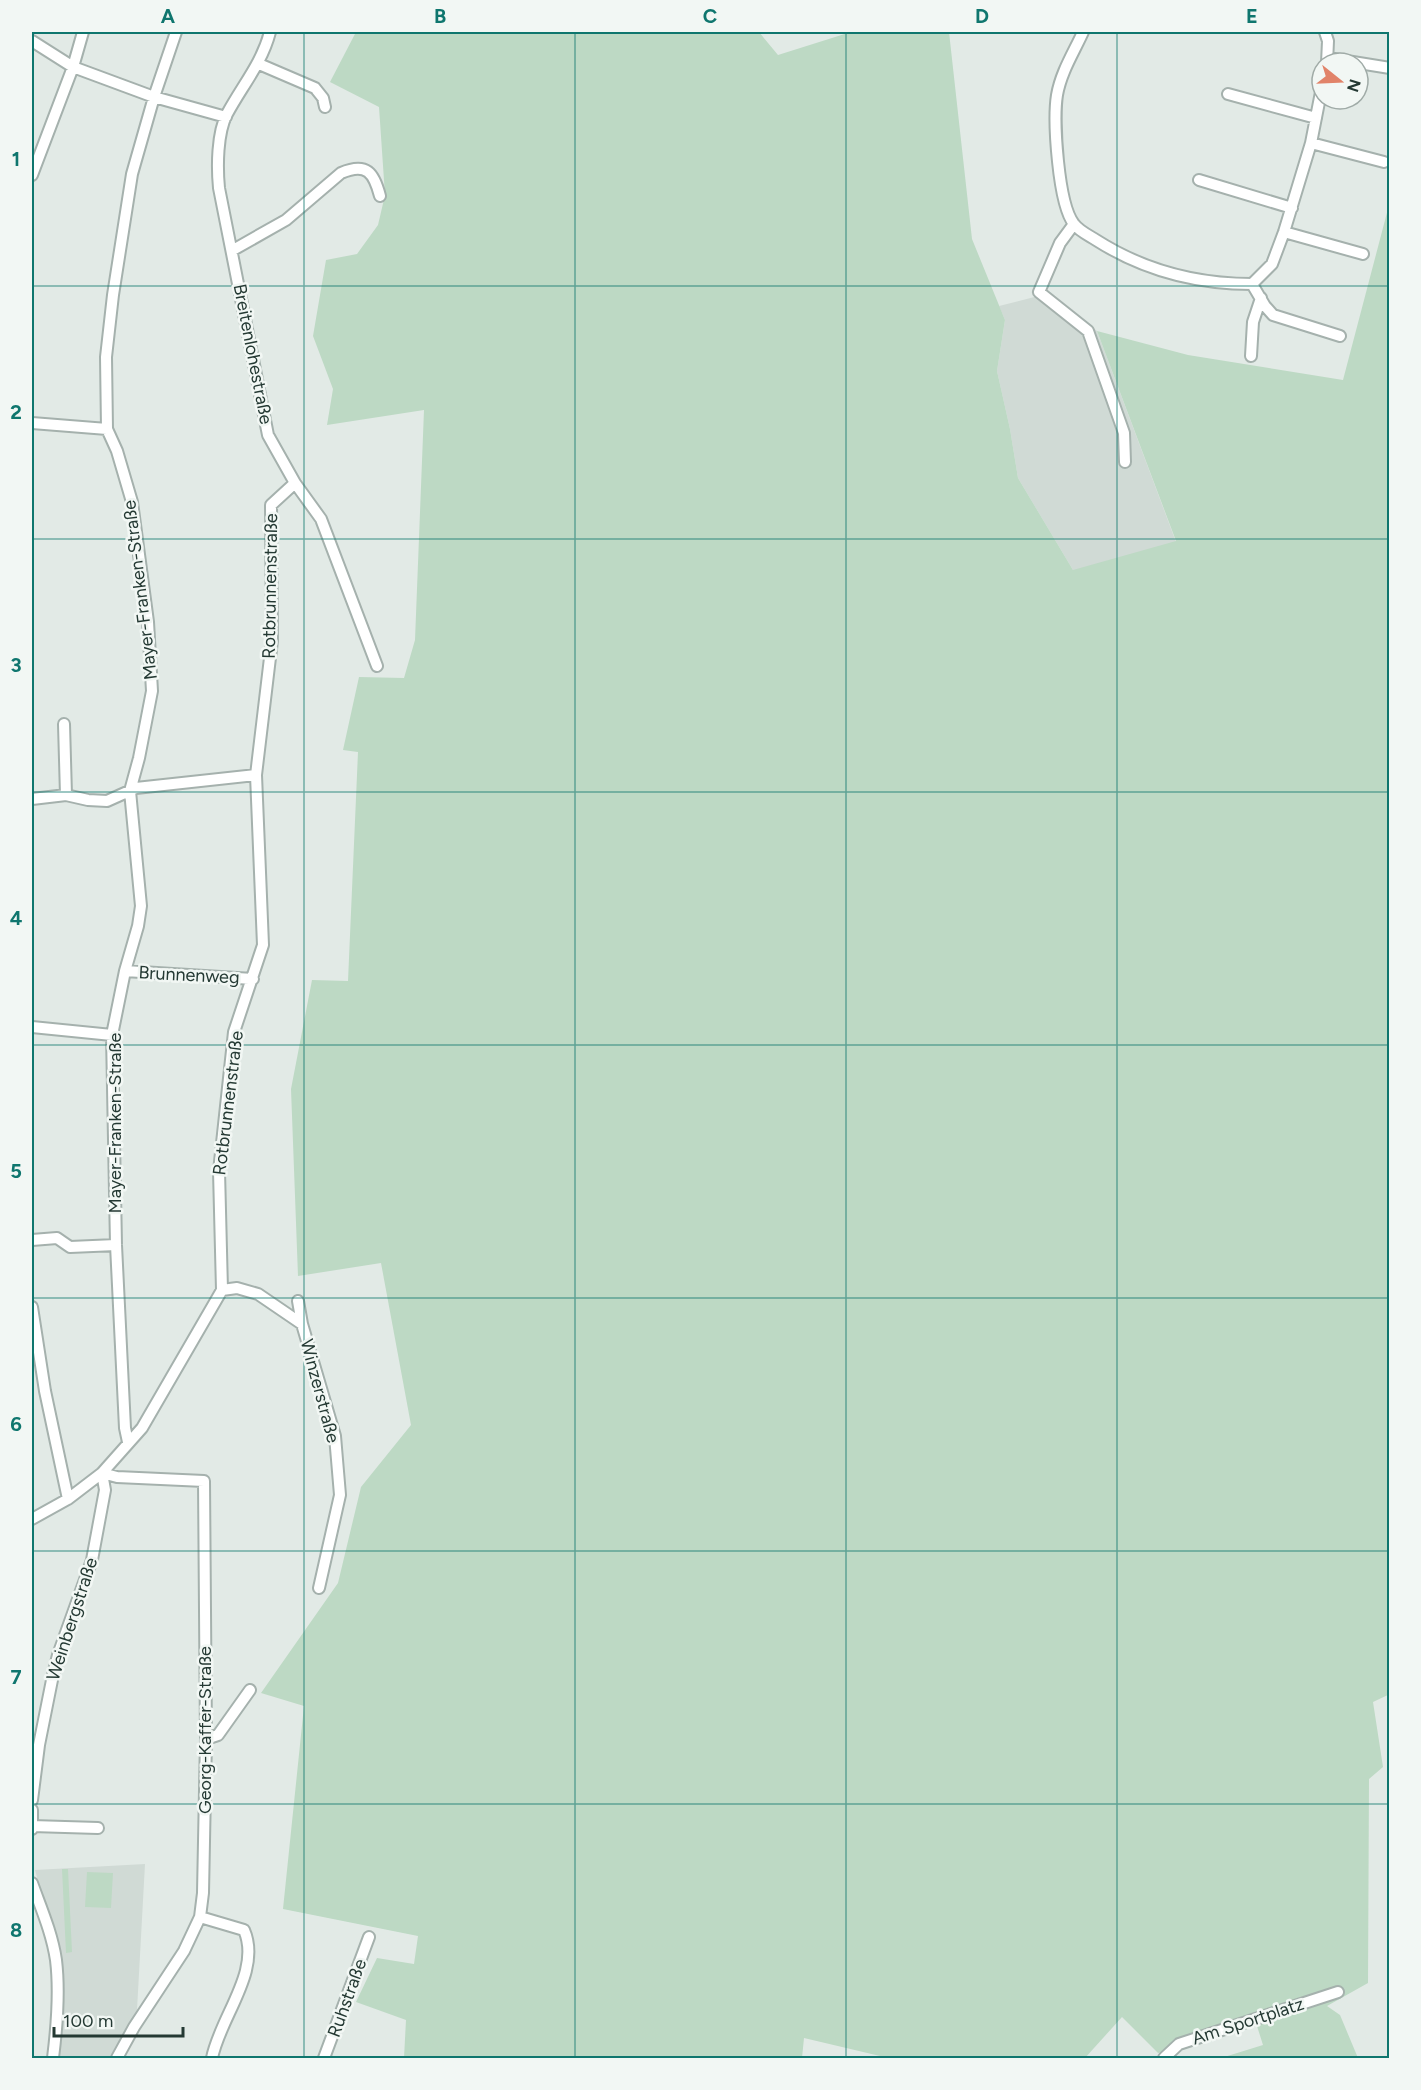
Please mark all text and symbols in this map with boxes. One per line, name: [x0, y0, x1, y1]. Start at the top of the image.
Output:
text: A: [161, 4, 176, 28]
text: B: [434, 4, 446, 28]
text: C: [703, 4, 717, 28]
text: D: [975, 4, 989, 28]
text: E: [1246, 4, 1258, 28]
north arrow: [1310, 51, 1370, 111]
text: N: [1343, 77, 1365, 94]
text: 1: [12, 147, 20, 171]
street label: Breitenlohestraße: [229, 282, 277, 426]
text: 2: [10, 400, 22, 424]
street label: Mayer-Franken-Straße: [118, 499, 162, 681]
street label: Rotbrunnenstraße: [258, 513, 282, 659]
text: 3: [10, 653, 22, 677]
text: 4: [10, 906, 23, 930]
street label: Brunnenweg: [138, 961, 240, 989]
street label: Rotbrunnenstraße: [208, 1029, 248, 1177]
street label: Mayer-Franken-Straße: [104, 1032, 126, 1213]
text: 5: [10, 1159, 22, 1183]
street label: Winzerstraße: [296, 1337, 344, 1446]
text: 6: [10, 1412, 22, 1436]
street label: Weinbergstraße: [42, 1555, 102, 1683]
street label: Georg-Kaffer-Straße: [194, 1646, 216, 1814]
text: 7: [10, 1665, 22, 1689]
text: 8: [10, 1918, 22, 1942]
street label: Ruhstraße: [323, 1956, 371, 2040]
street label: Am Sportplatz: [1189, 1993, 1307, 2049]
scale bar: [54, 2000, 183, 2038]
text: 100 m: [63, 2010, 113, 2032]

